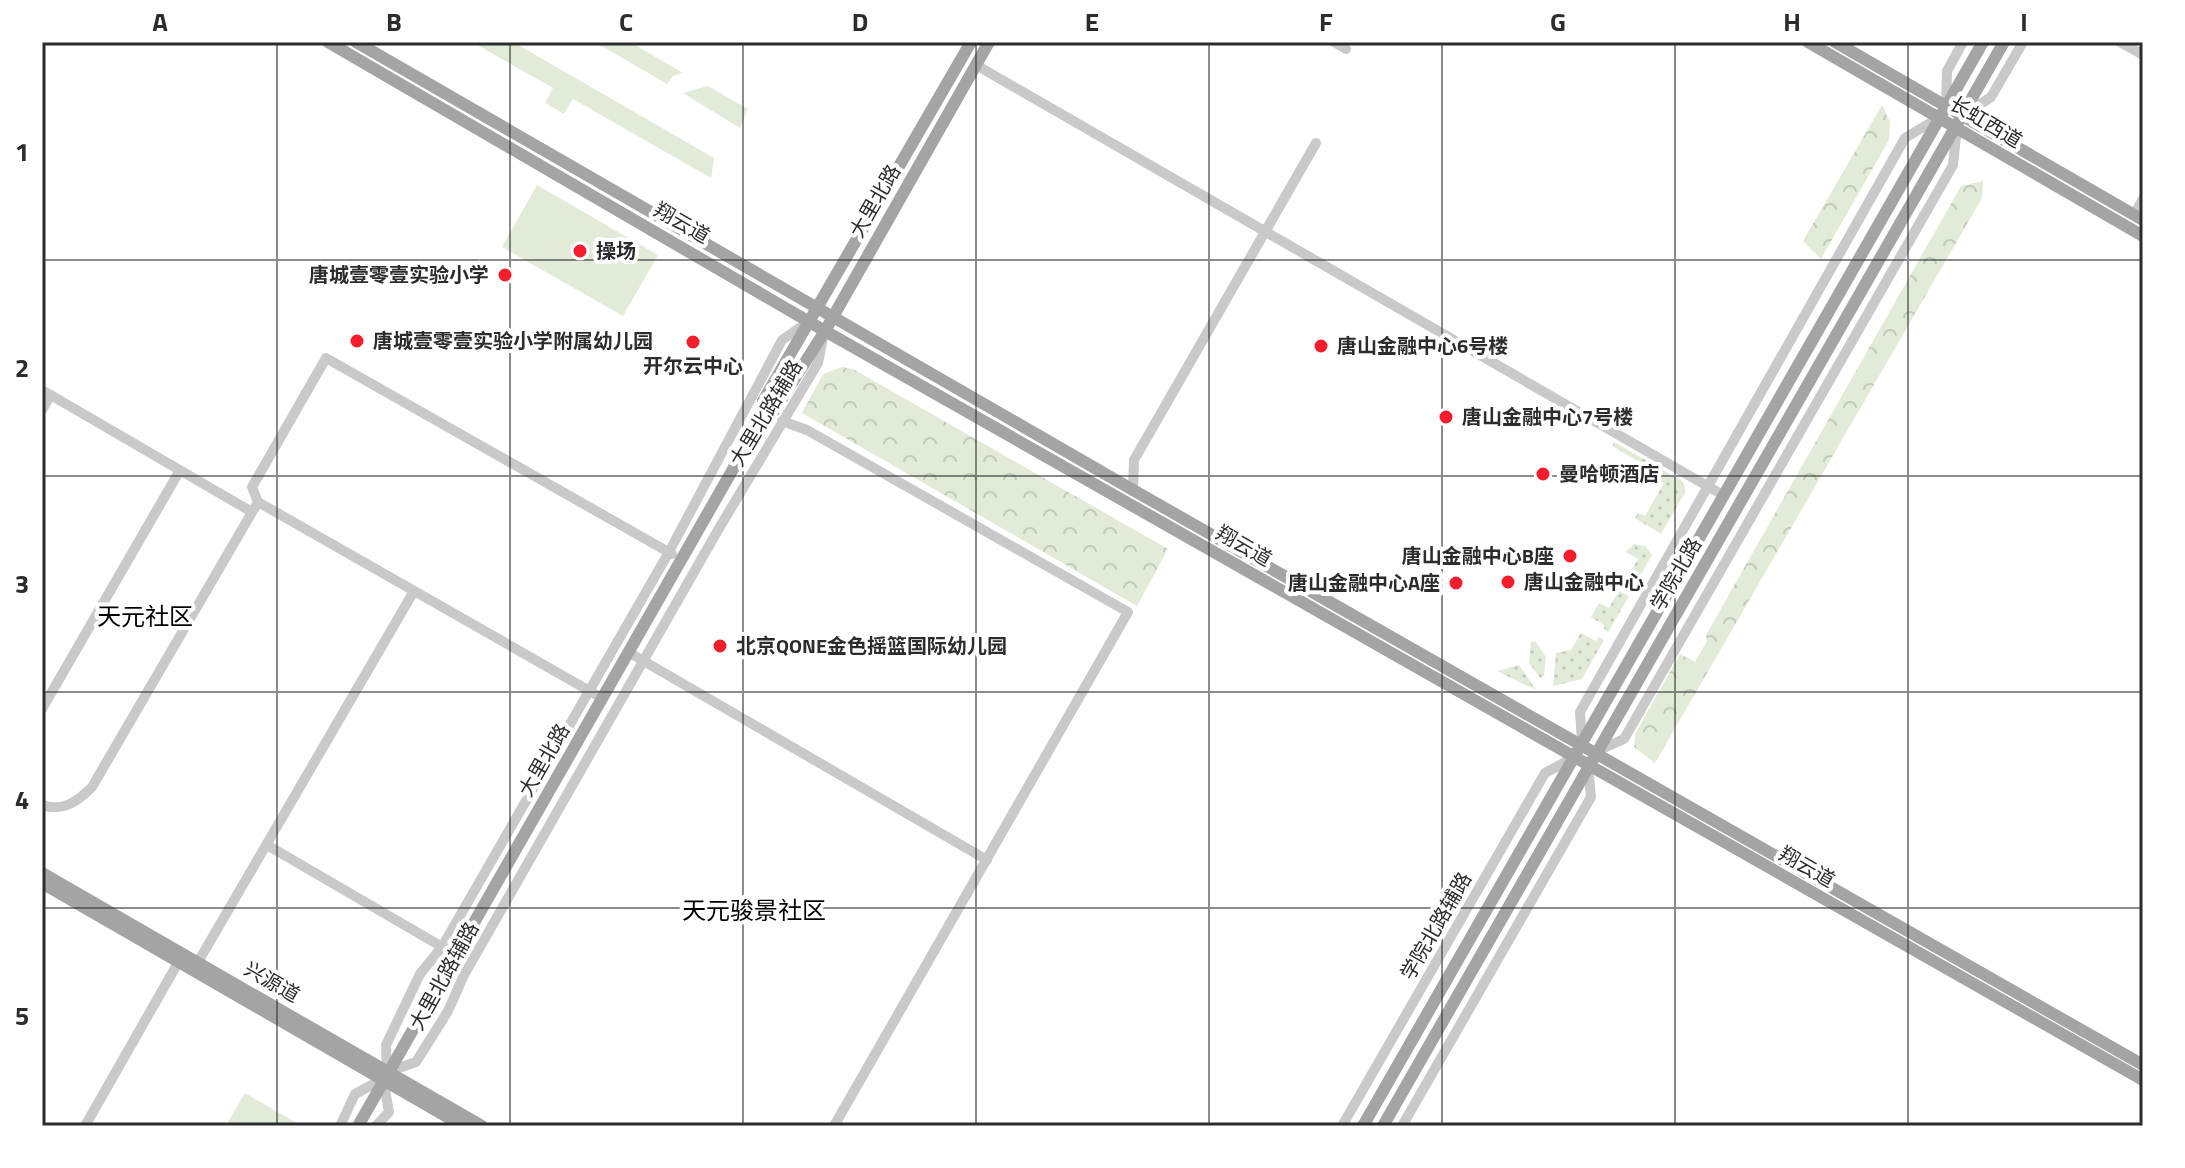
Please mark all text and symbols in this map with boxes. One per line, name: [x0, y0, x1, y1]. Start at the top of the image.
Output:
text: A: [152, 2, 168, 41]
text: B: [386, 2, 402, 41]
text: C: [619, 2, 633, 41]
text: D: [852, 2, 868, 41]
text: E: [1085, 2, 1099, 41]
text: F: [1319, 2, 1333, 41]
text: G: [1550, 2, 1566, 41]
text: H: [1783, 2, 1801, 41]
text: I: [2020, 2, 2028, 41]
street label: 长虹西道: [1944, 88, 2029, 155]
text: 1: [15, 132, 29, 171]
street label: 大里北路: [841, 158, 908, 243]
street label: 翔云道: [649, 194, 716, 251]
place label: 操场: [596, 235, 636, 266]
marker: 操场: [571, 242, 589, 260]
place label: 唐城壹零壹实验小学: [309, 259, 489, 290]
marker: 唐城壹零壹实验小学: [496, 266, 514, 284]
place label: 唐城壹零壹实验小学附属幼儿园: [373, 325, 653, 356]
place label: 唐山金融中心6号楼: [1337, 330, 1508, 361]
marker: 唐城壹零壹实验小学附属幼儿园: [348, 332, 366, 350]
marker: 开尔云中心: [684, 333, 702, 351]
marker: 唐山金融中心6号楼: [1312, 337, 1330, 355]
text: 2: [15, 348, 29, 387]
place label: 开尔云中心: [643, 350, 743, 381]
street label: 大里北路辅路: [721, 353, 810, 472]
place label: 唐山金融中心7号楼: [1462, 401, 1633, 432]
marker: 唐山金融中心7号楼: [1437, 408, 1455, 426]
place label: 曼哈顿酒店: [1559, 458, 1659, 489]
marker: 曼哈顿酒店: [1534, 465, 1552, 483]
street label: 翔云道: [1211, 517, 1278, 574]
street label: 学院北路: [1642, 531, 1709, 616]
place label: 唐山金融中心B座: [1402, 540, 1554, 571]
marker: 唐山金融中心B座: [1561, 547, 1579, 565]
text: 3: [15, 564, 29, 603]
place label: 唐山金融中心: [1524, 566, 1644, 597]
place label: 唐山金融中心A座: [1288, 567, 1440, 598]
marker: 唐山金融中心: [1499, 573, 1517, 591]
marker: 唐山金融中心A座: [1447, 574, 1465, 592]
district label: 天元社区: [97, 598, 193, 634]
place label: 北京QONE金色摇篮国际幼儿园: [736, 630, 1007, 661]
marker: 北京QONE金色摇篮国际幼儿园: [711, 637, 729, 655]
street label: 大里北路: [510, 717, 577, 802]
text: 4: [15, 780, 29, 819]
street label: 翔云道: [1774, 838, 1841, 895]
street label: 学院北路辅路: [1392, 866, 1479, 985]
district label: 天元骏景社区: [682, 892, 826, 928]
street label: 大里北路辅路: [401, 916, 486, 1036]
street label: 兴源道: [239, 953, 306, 1010]
text: 5: [15, 996, 29, 1035]

